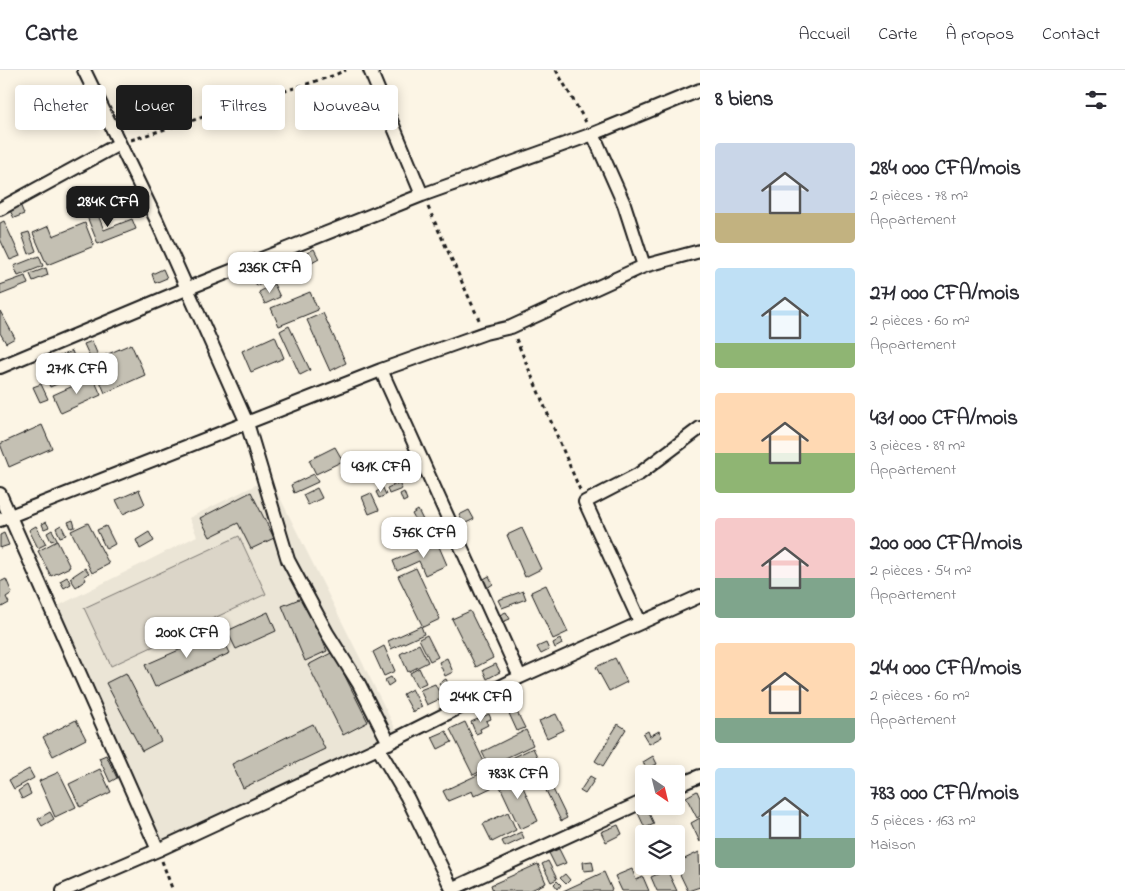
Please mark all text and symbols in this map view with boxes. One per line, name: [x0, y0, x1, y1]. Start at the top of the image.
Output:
text: Carte: [25, 17, 77, 52]
text: Accueil: [798, 22, 850, 48]
text: Carte: [878, 22, 917, 48]
text: À propos: [945, 22, 1014, 48]
text: Contact: [1042, 22, 1100, 48]
chip: Acheter: [15, 85, 106, 130]
chip: Louer: [116, 85, 192, 130]
chip: Filtres: [202, 85, 285, 130]
chip: Nouveau: [295, 85, 398, 130]
text: 8 biens: [715, 85, 773, 115]
icon: filters: [1082, 86, 1110, 114]
text: 284 000 CFA/mois: [870, 154, 1021, 184]
icon: home: [755, 163, 815, 223]
text: 2 pièces · 78 m²: [870, 184, 968, 208]
pin: 284K CFA: [56, 186, 160, 228]
text: 284K CFA: [77, 190, 139, 214]
text: Appartement: [870, 208, 956, 232]
pin: 236K CFA: [218, 252, 322, 294]
text: 236K CFA: [239, 256, 301, 280]
text: 271 000 CFA/mois: [870, 279, 1020, 309]
icon: home: [755, 288, 815, 348]
text: 2 pièces · 60 m²: [870, 309, 970, 333]
text: Appartement: [870, 333, 956, 357]
pin: 271K CFA: [25, 352, 129, 395]
text: 271K CFA: [47, 357, 107, 381]
text: 431 000 CFA/mois: [870, 404, 1018, 434]
icon: home: [755, 413, 815, 473]
text: 3 pièces · 89 m²: [870, 434, 965, 458]
pin: 431K CFA: [329, 450, 433, 493]
text: 431K CFA: [351, 455, 411, 479]
text: Appartement: [870, 458, 956, 482]
pin: 576K CFA: [372, 516, 476, 559]
text: 576K CFA: [392, 521, 456, 545]
text: 200 000 CFA/mois: [870, 529, 1023, 559]
icon: home: [755, 538, 815, 598]
text: 2 pièces · 54 m²: [870, 559, 971, 583]
text: Appartement: [870, 583, 956, 607]
pin: 200K CFA: [135, 616, 239, 659]
text: 200K CFA: [156, 621, 218, 645]
text: 244 000 CFA/mois: [870, 654, 1022, 684]
icon: home: [755, 663, 815, 723]
pin: 244K CFA: [429, 680, 533, 723]
text: 2 pièces · 60 m²: [870, 684, 970, 708]
text: 244K CFA: [450, 685, 512, 709]
text: Appartement: [870, 708, 956, 732]
pin: 783K CFA: [466, 758, 570, 800]
text: 783K CFA: [488, 762, 548, 786]
north arrow: [635, 765, 685, 815]
map controls: [635, 765, 685, 875]
text: 783 000 CFA/mois: [870, 779, 1019, 809]
icon: home: [755, 788, 815, 848]
text: 5 pièces · 163 m²: [870, 809, 976, 833]
button: layers: [635, 825, 685, 875]
text: Maison: [870, 833, 916, 857]

